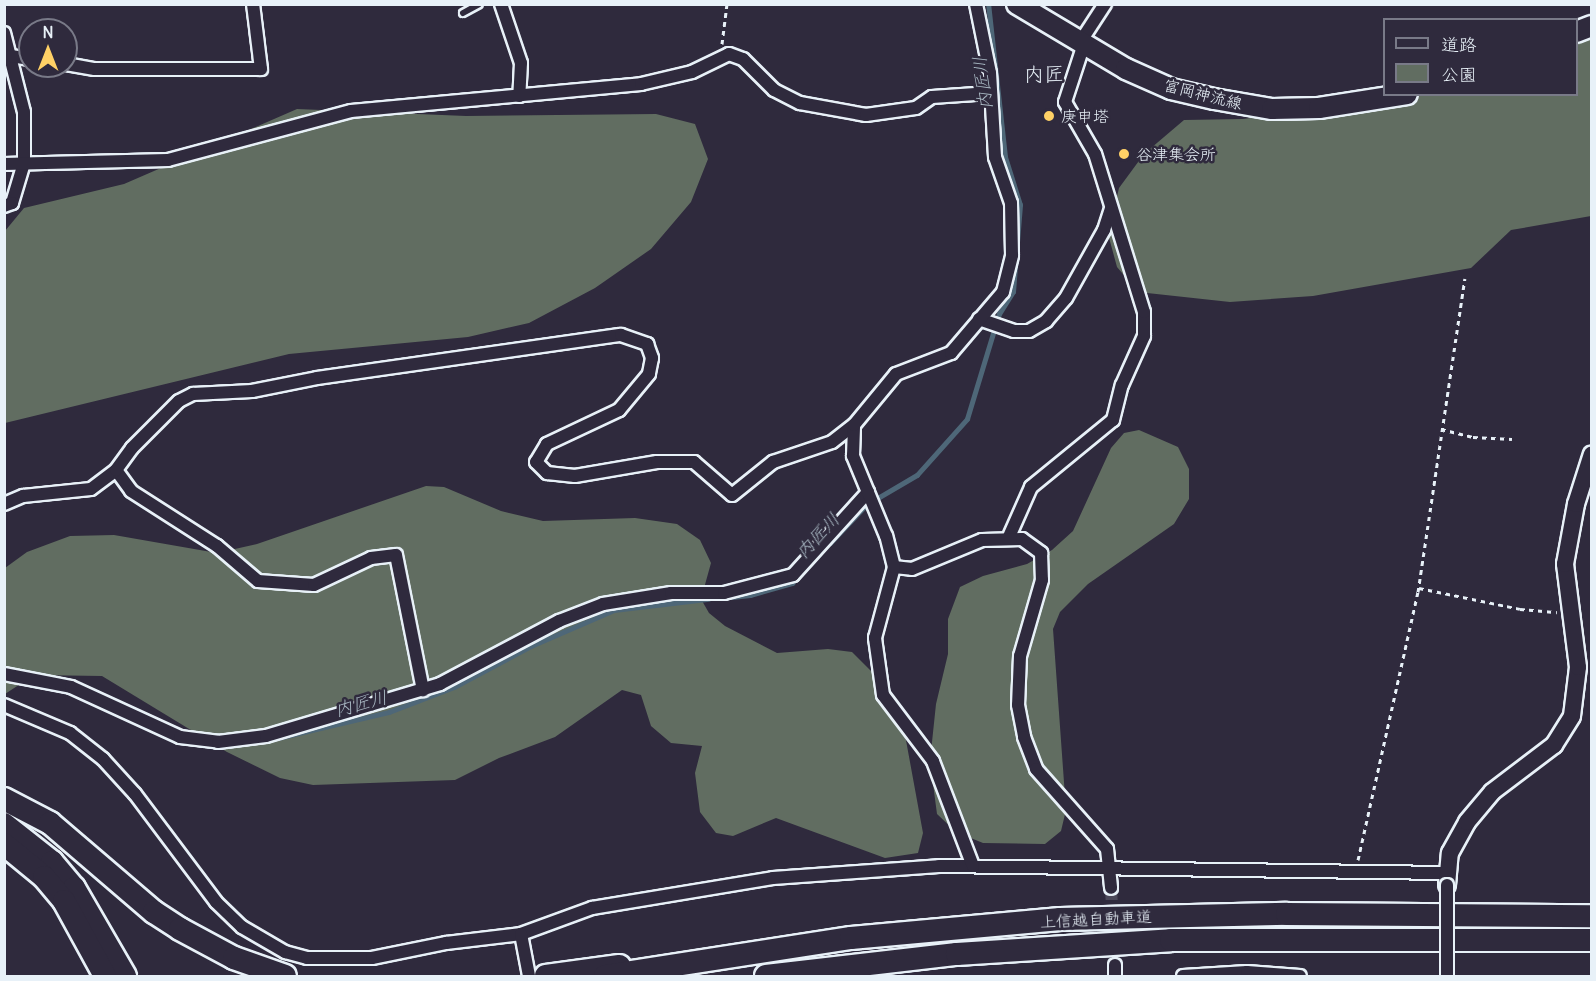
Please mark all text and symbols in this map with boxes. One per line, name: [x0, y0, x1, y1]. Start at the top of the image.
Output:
north arrow: [18, 18, 78, 78]
legend: [1383, 18, 1578, 96]
text: N: [42, 22, 54, 42]
text: 道路: [1441, 33, 1477, 56]
water label: 内匠川: [969, 55, 997, 111]
district label: 内匠: [1024, 61, 1064, 85]
text: 公園: [1441, 63, 1477, 86]
street label: 富岡神流線: [1162, 75, 1244, 113]
place label: 庚申塔: [1061, 106, 1109, 126]
marker: 庚申塔: [1042, 109, 1056, 123]
place label: 谷津集会所: [1136, 144, 1216, 164]
marker: 谷津集会所: [1117, 147, 1131, 161]
water label: 内匠川: [792, 509, 844, 563]
water label: 内匠川: [332, 687, 390, 721]
street label: 上信越自動車道: [1040, 906, 1152, 932]

